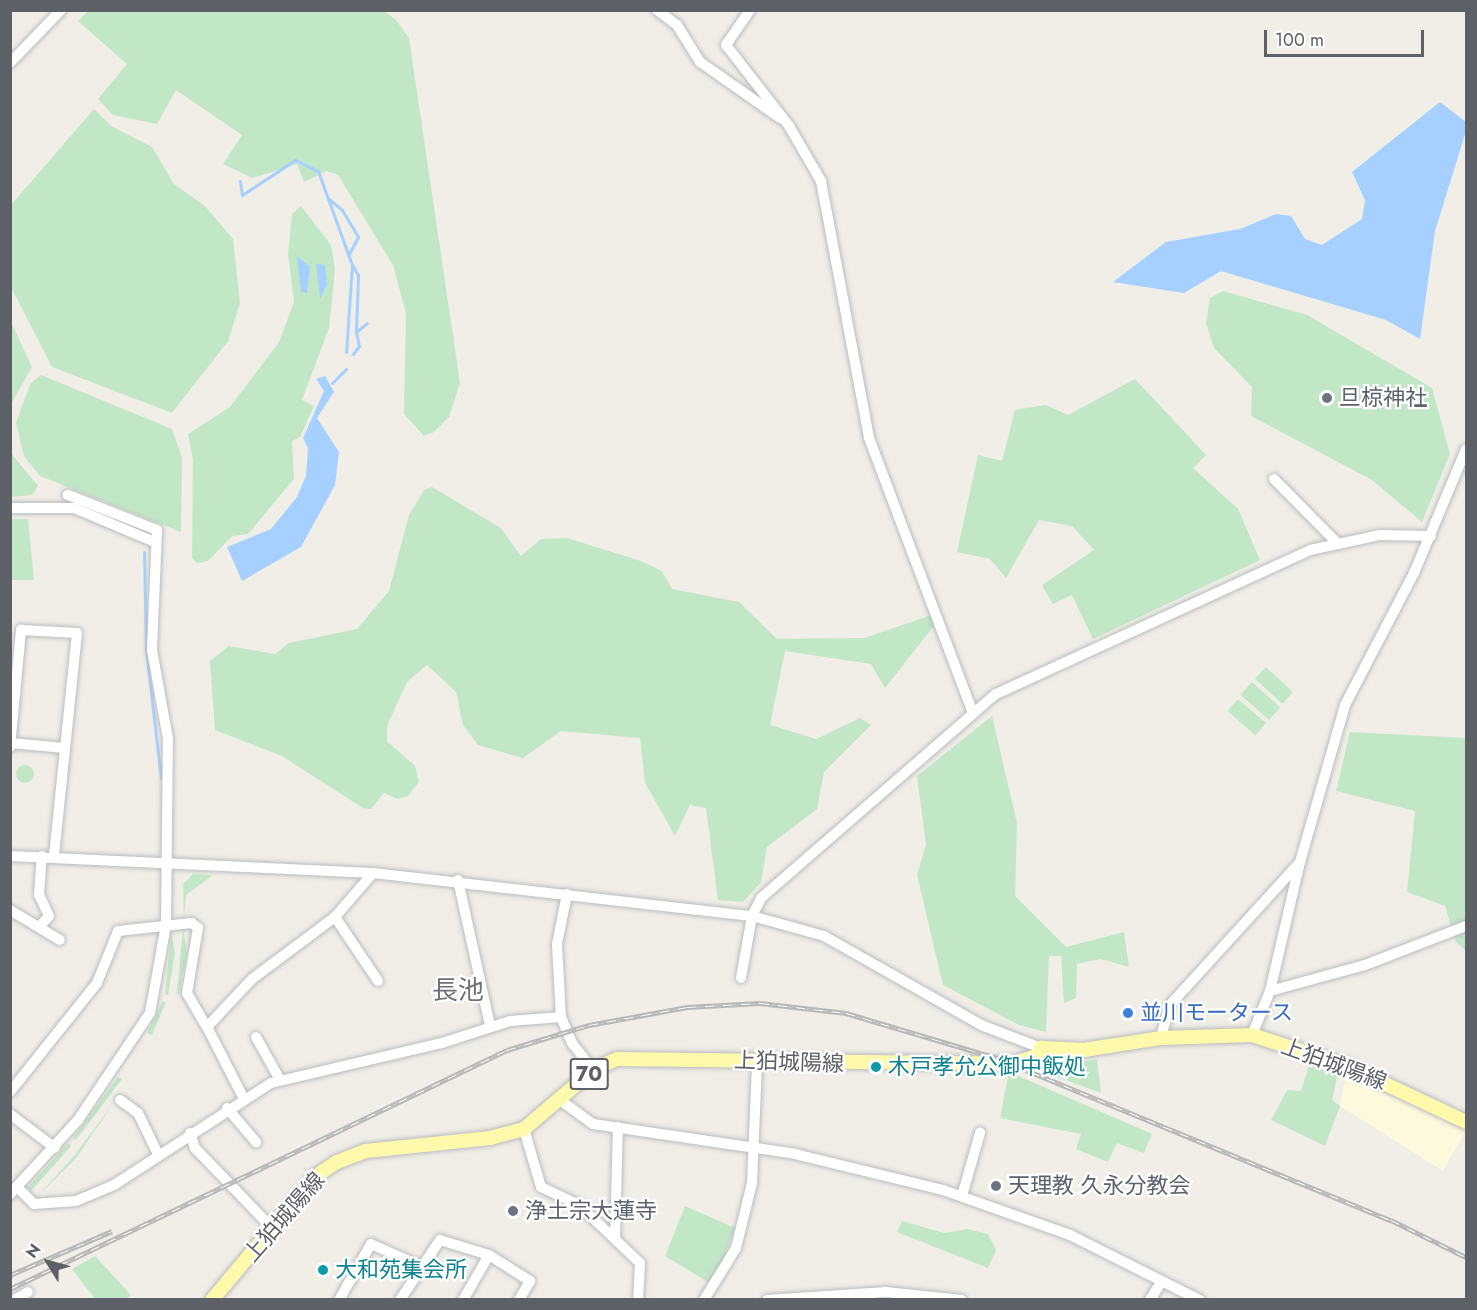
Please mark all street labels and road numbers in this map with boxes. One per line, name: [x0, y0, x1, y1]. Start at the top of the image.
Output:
street label: 上狛城陽線: [1278, 1033, 1390, 1095]
street label: 上狛城陽線: [734, 1047, 844, 1077]
road number: 70: [570, 1056, 608, 1092]
street label: 上狛城陽線: [238, 1167, 330, 1267]

